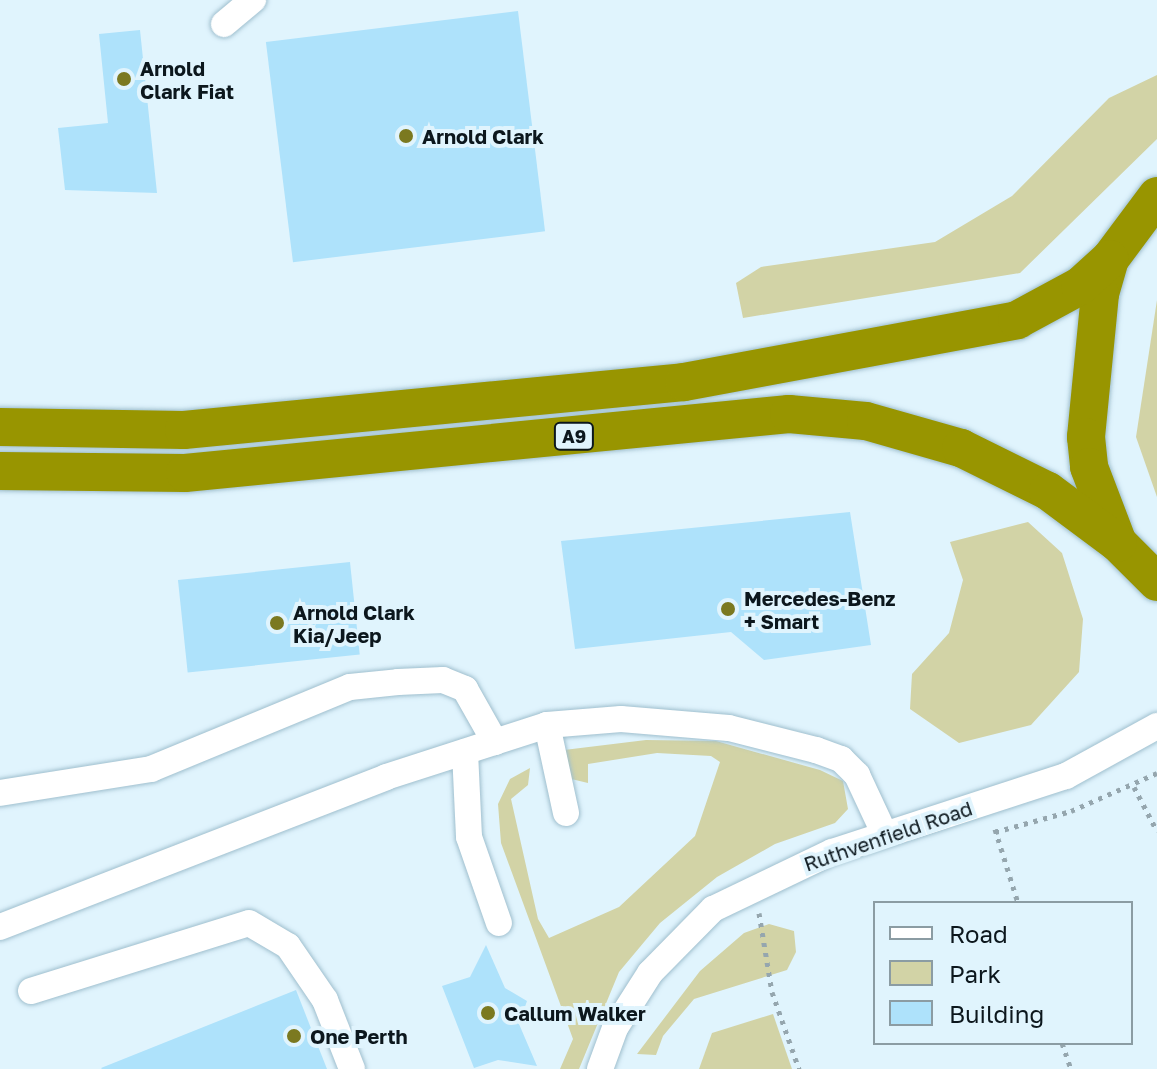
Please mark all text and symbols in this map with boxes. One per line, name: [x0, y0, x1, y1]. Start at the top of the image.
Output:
place label: Arnold Clark Fiat: [140, 56, 234, 103]
marker: Arnold Clark Fiat: [115, 70, 133, 88]
place label: Arnold Clark: [422, 124, 544, 148]
marker: Arnold Clark: [397, 127, 415, 145]
road number: A9: [552, 422, 596, 450]
place label: Mercedes-Benz + Smart: [744, 586, 895, 633]
place label: Arnold Clark Kia/Jeep: [293, 600, 415, 647]
marker: Mercedes-Benz + Smart: [719, 600, 737, 618]
marker: Arnold Clark Kia/Jeep: [268, 614, 286, 632]
street label: Ruthvenfield Road: [801, 796, 975, 876]
legend: [873, 901, 1133, 1045]
text: Road: [949, 919, 1008, 948]
text: Park: [949, 959, 1001, 988]
text: Building: [949, 999, 1044, 1028]
place label: Callum Walker: [504, 1001, 646, 1025]
marker: Callum Walker: [479, 1004, 497, 1022]
place label: One Perth: [310, 1024, 408, 1048]
marker: One Perth: [285, 1027, 303, 1045]

